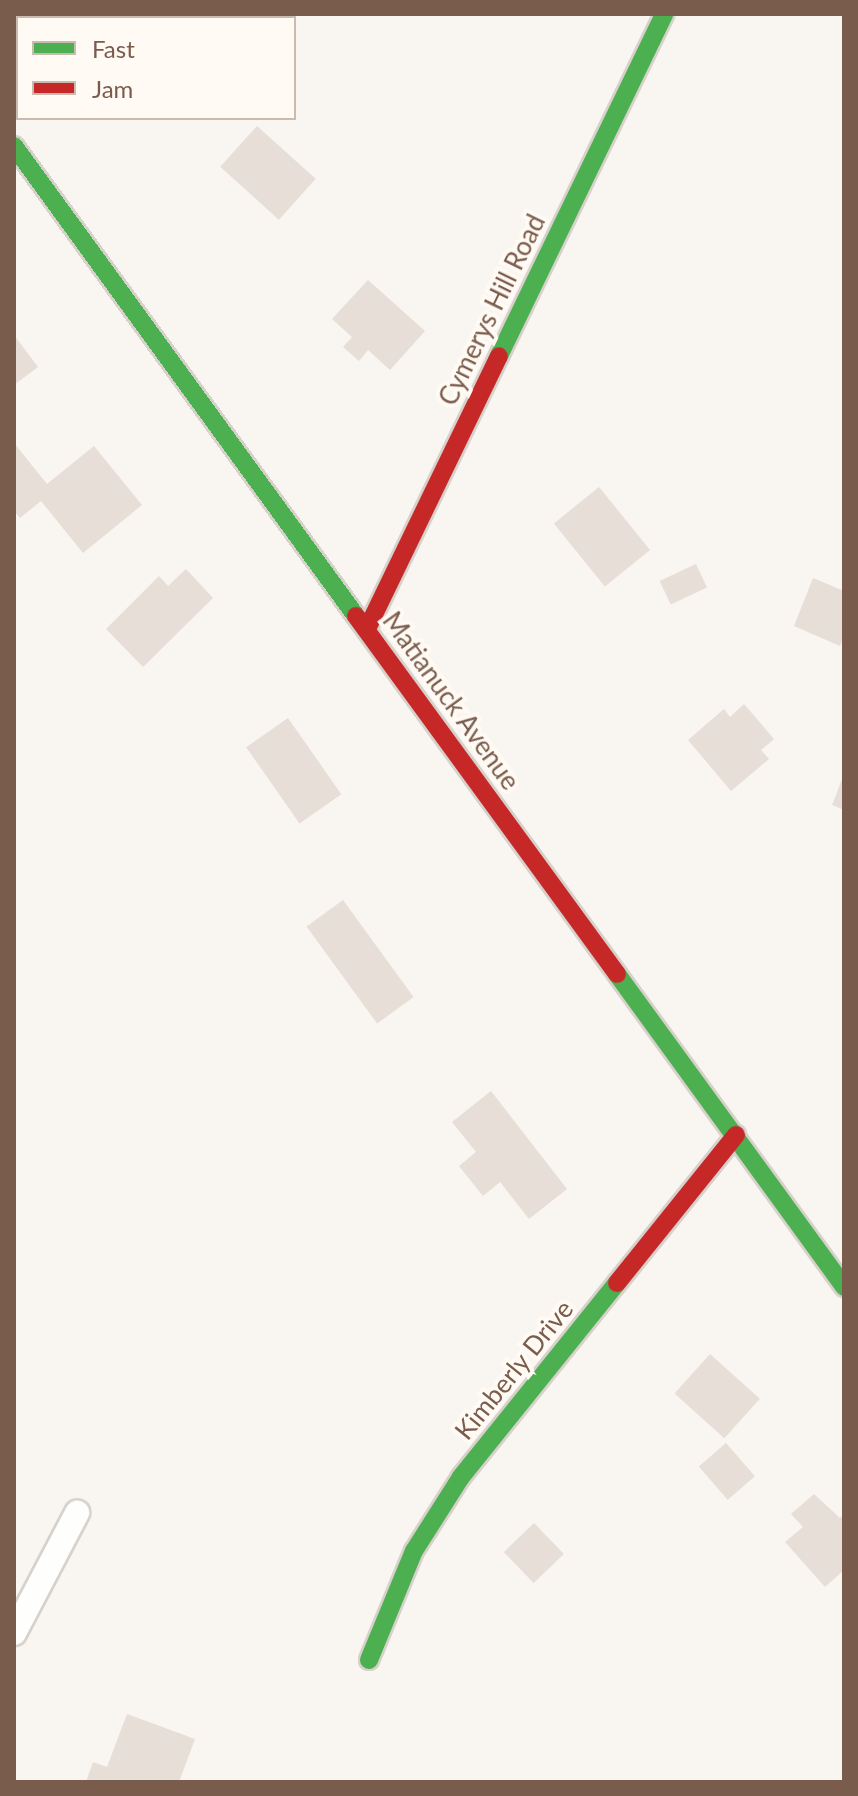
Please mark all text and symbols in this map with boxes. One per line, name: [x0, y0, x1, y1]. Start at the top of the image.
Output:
legend: [16, 16, 296, 120]
text: Fast: [92, 34, 135, 63]
text: Jam: [92, 74, 133, 103]
street label: Cymerys Hill Road: [432, 209, 552, 411]
street label: Matianuck Avenue: [376, 606, 526, 796]
street label: Kimberly Drive: [448, 1294, 580, 1446]

